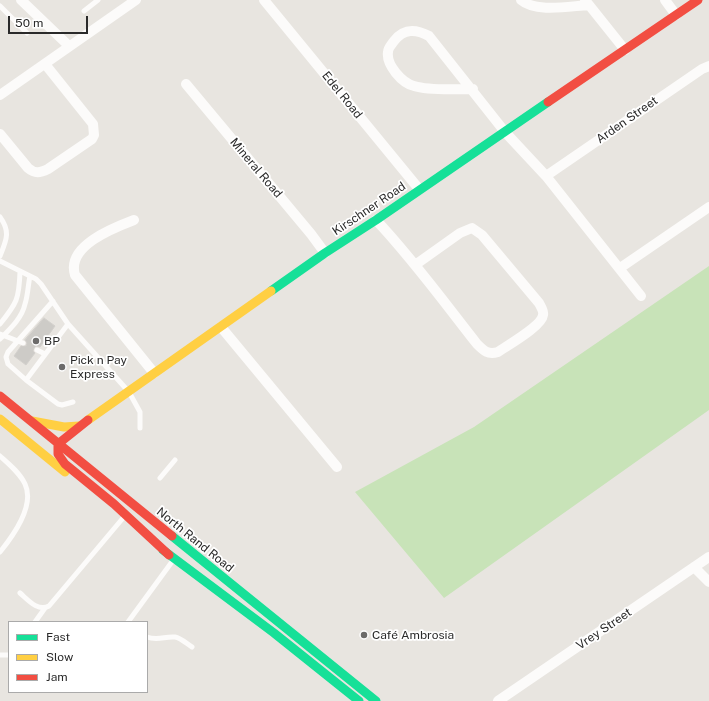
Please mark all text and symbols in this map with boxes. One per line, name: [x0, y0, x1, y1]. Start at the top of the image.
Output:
scale bar: [10, 8, 90, 34]
text: 50 m: [15, 16, 43, 30]
street label: Edel Road: [319, 69, 365, 121]
street label: Arden Street: [593, 93, 661, 147]
street label: Mineral Road: [227, 135, 285, 201]
street label: Kirschner Road: [330, 179, 408, 239]
place label: BP: [44, 334, 60, 348]
marker: BP: [31, 336, 41, 346]
place label: Pick n Pay Express: [70, 353, 127, 381]
marker: Pick n Pay Express: [57, 362, 67, 372]
street label: North Rand Road: [154, 505, 236, 575]
street label: Vrey Street: [574, 605, 634, 653]
legend: [8, 621, 148, 693]
place label: Café Ambrosia: [372, 628, 454, 642]
text: Fast: [46, 630, 70, 644]
marker: Café Ambrosia: [359, 630, 369, 640]
text: Slow: [46, 650, 73, 664]
text: Jam: [46, 670, 68, 684]

